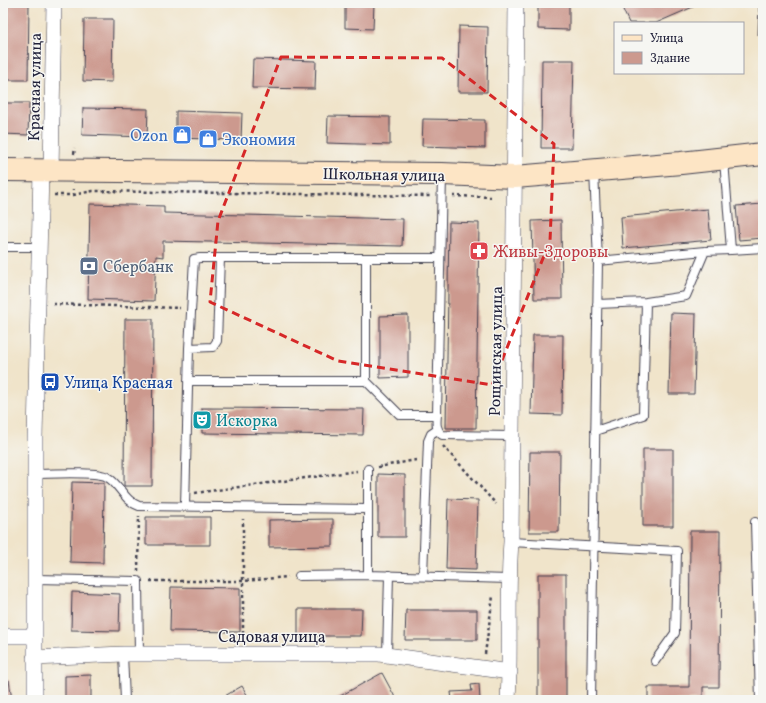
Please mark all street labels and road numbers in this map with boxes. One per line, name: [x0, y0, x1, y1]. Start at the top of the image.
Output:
street label: Красная улица: [24, 33, 48, 141]
street label: Школьная улица: [322, 164, 446, 188]
street label: Рощинская улица: [485, 286, 509, 416]
street label: Садовая улица: [218, 627, 326, 649]

